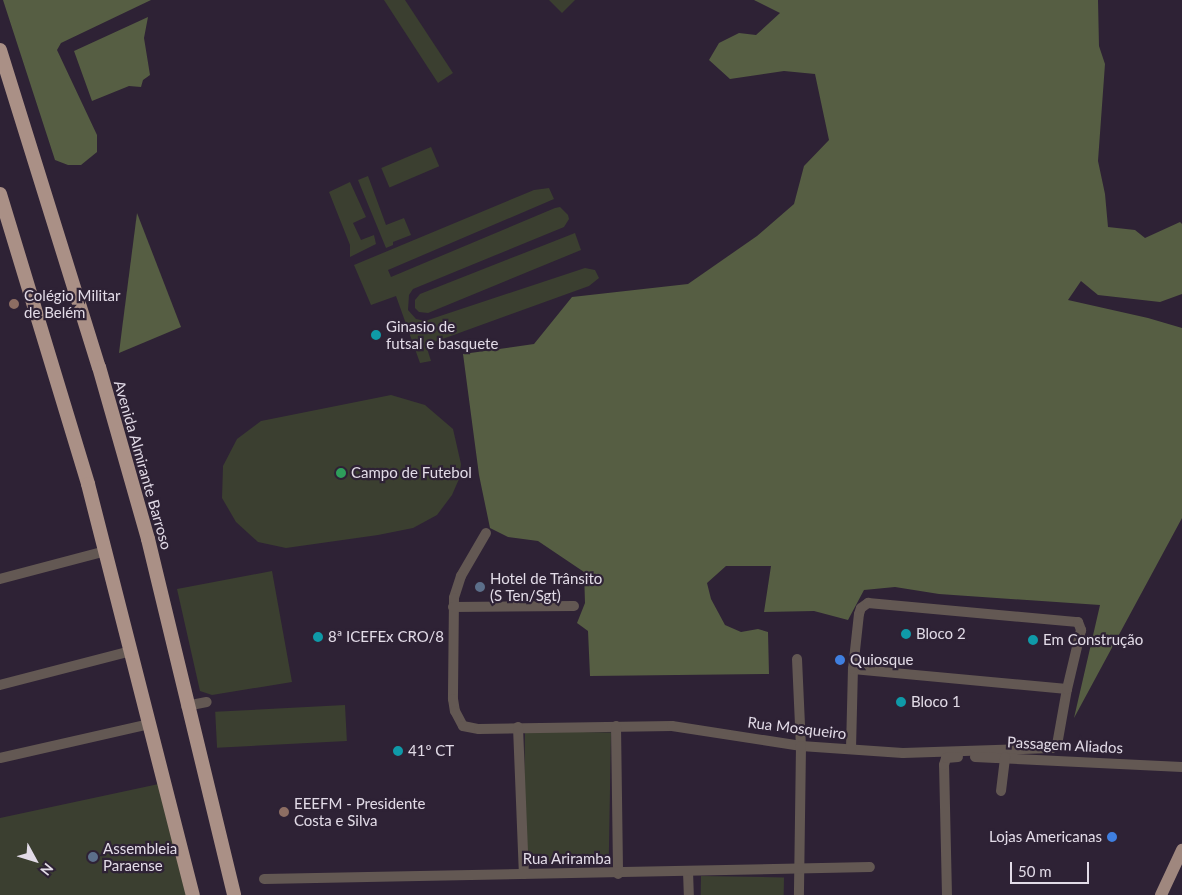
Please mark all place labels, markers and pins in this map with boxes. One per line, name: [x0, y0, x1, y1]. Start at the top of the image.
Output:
place label: Colégio Militar de Belém: [24, 286, 120, 321]
marker: Colégio Militar de Belém: [8, 298, 20, 310]
place label: Ginasio de futsal e basquete: [386, 317, 498, 352]
marker: Ginasio de futsal e basquete: [370, 329, 382, 341]
place label: Campo de Futebol: [351, 464, 472, 482]
marker: Campo de Futebol: [335, 467, 347, 479]
place label: Hotel de Trânsito (S Ten/Sgt): [490, 569, 603, 604]
marker: Hotel de Trânsito (S Ten/Sgt): [474, 581, 486, 593]
place label: Bloco 2: [916, 625, 966, 643]
place label: 8ª ICEFEx CRO/8: [328, 628, 444, 646]
marker: Bloco 2: [900, 628, 912, 640]
marker: 8ª ICEFEx CRO/8: [312, 631, 324, 643]
place label: Em Construção: [1043, 631, 1143, 649]
marker: Em Construção: [1027, 634, 1039, 646]
place label: Quiosque: [850, 651, 914, 669]
marker: Quiosque: [834, 654, 846, 666]
place label: Bloco 1: [911, 693, 961, 711]
marker: Bloco 1: [895, 696, 907, 708]
place label: 41º CT: [408, 742, 454, 760]
marker: 41º CT: [392, 745, 404, 757]
place label: EEEFM - Presidente Costa e Silva: [294, 794, 426, 829]
marker: EEEFM - Presidente Costa e Silva: [278, 806, 290, 818]
place label: Lojas Americanas: [989, 828, 1102, 846]
marker: Lojas Americanas: [1106, 831, 1118, 843]
place label: Assembleia Paraense: [103, 839, 177, 874]
marker: Assembleia Paraense: [87, 851, 99, 863]

